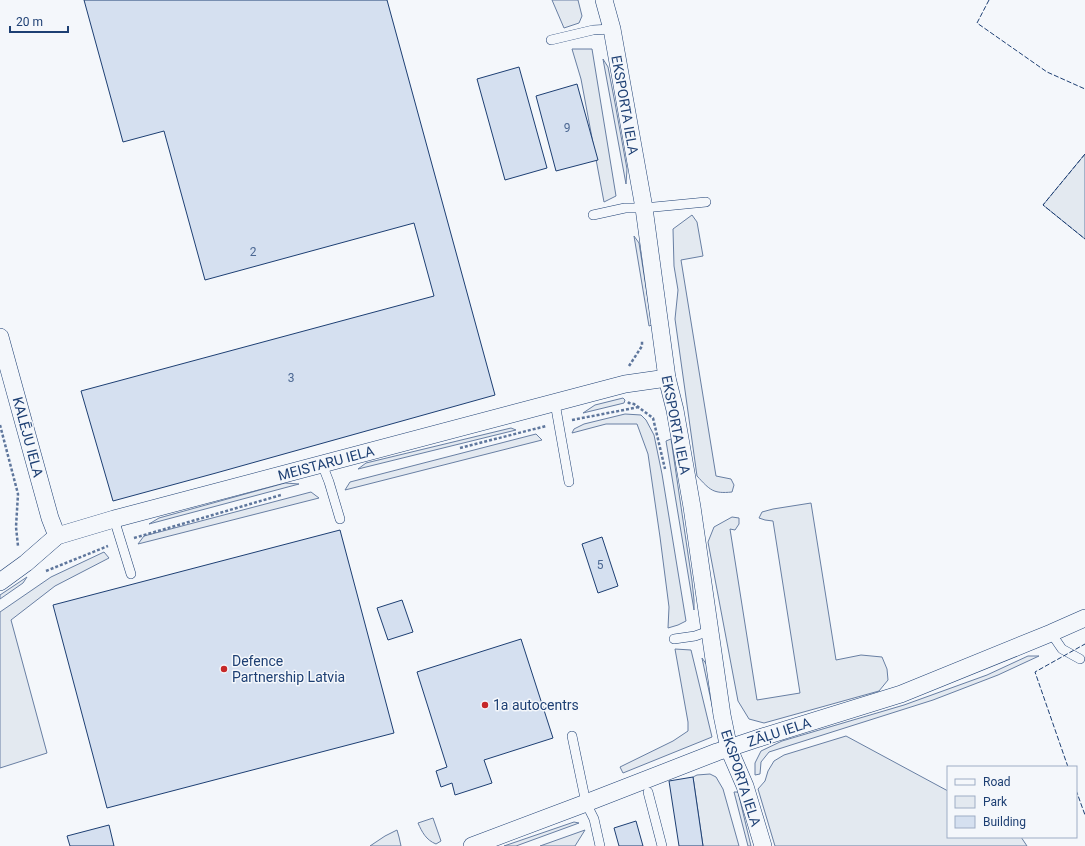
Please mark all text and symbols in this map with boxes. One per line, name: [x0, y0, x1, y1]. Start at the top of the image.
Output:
scale bar: [10, 8, 68, 34]
text: 20 m: [16, 15, 43, 29]
street label: EKSPORTA IELA: [608, 54, 642, 156]
house number: 9: [564, 121, 570, 135]
house number: 2: [250, 245, 257, 259]
house number: 3: [288, 371, 294, 385]
street label: EKSPORTA IELA: [659, 374, 693, 476]
street label: KALĒJU IELA: [10, 395, 46, 479]
street label: MEISTARU IELA: [276, 442, 376, 484]
house number: 5: [597, 558, 604, 572]
place label: Defence Partnership Latvia: [232, 653, 345, 685]
marker: Defence Partnership Latvia: [219, 664, 229, 674]
place label: 1a autocentrs: [493, 697, 579, 713]
marker: 1a autocentrs: [480, 700, 490, 710]
street label: ZĀĻU IELA: [745, 714, 813, 751]
street label: EKSPORTA IELA: [718, 728, 764, 828]
legend: [947, 766, 1077, 838]
text: Road: [983, 775, 1011, 789]
text: Park: [983, 795, 1008, 809]
text: Building: [983, 815, 1026, 829]

